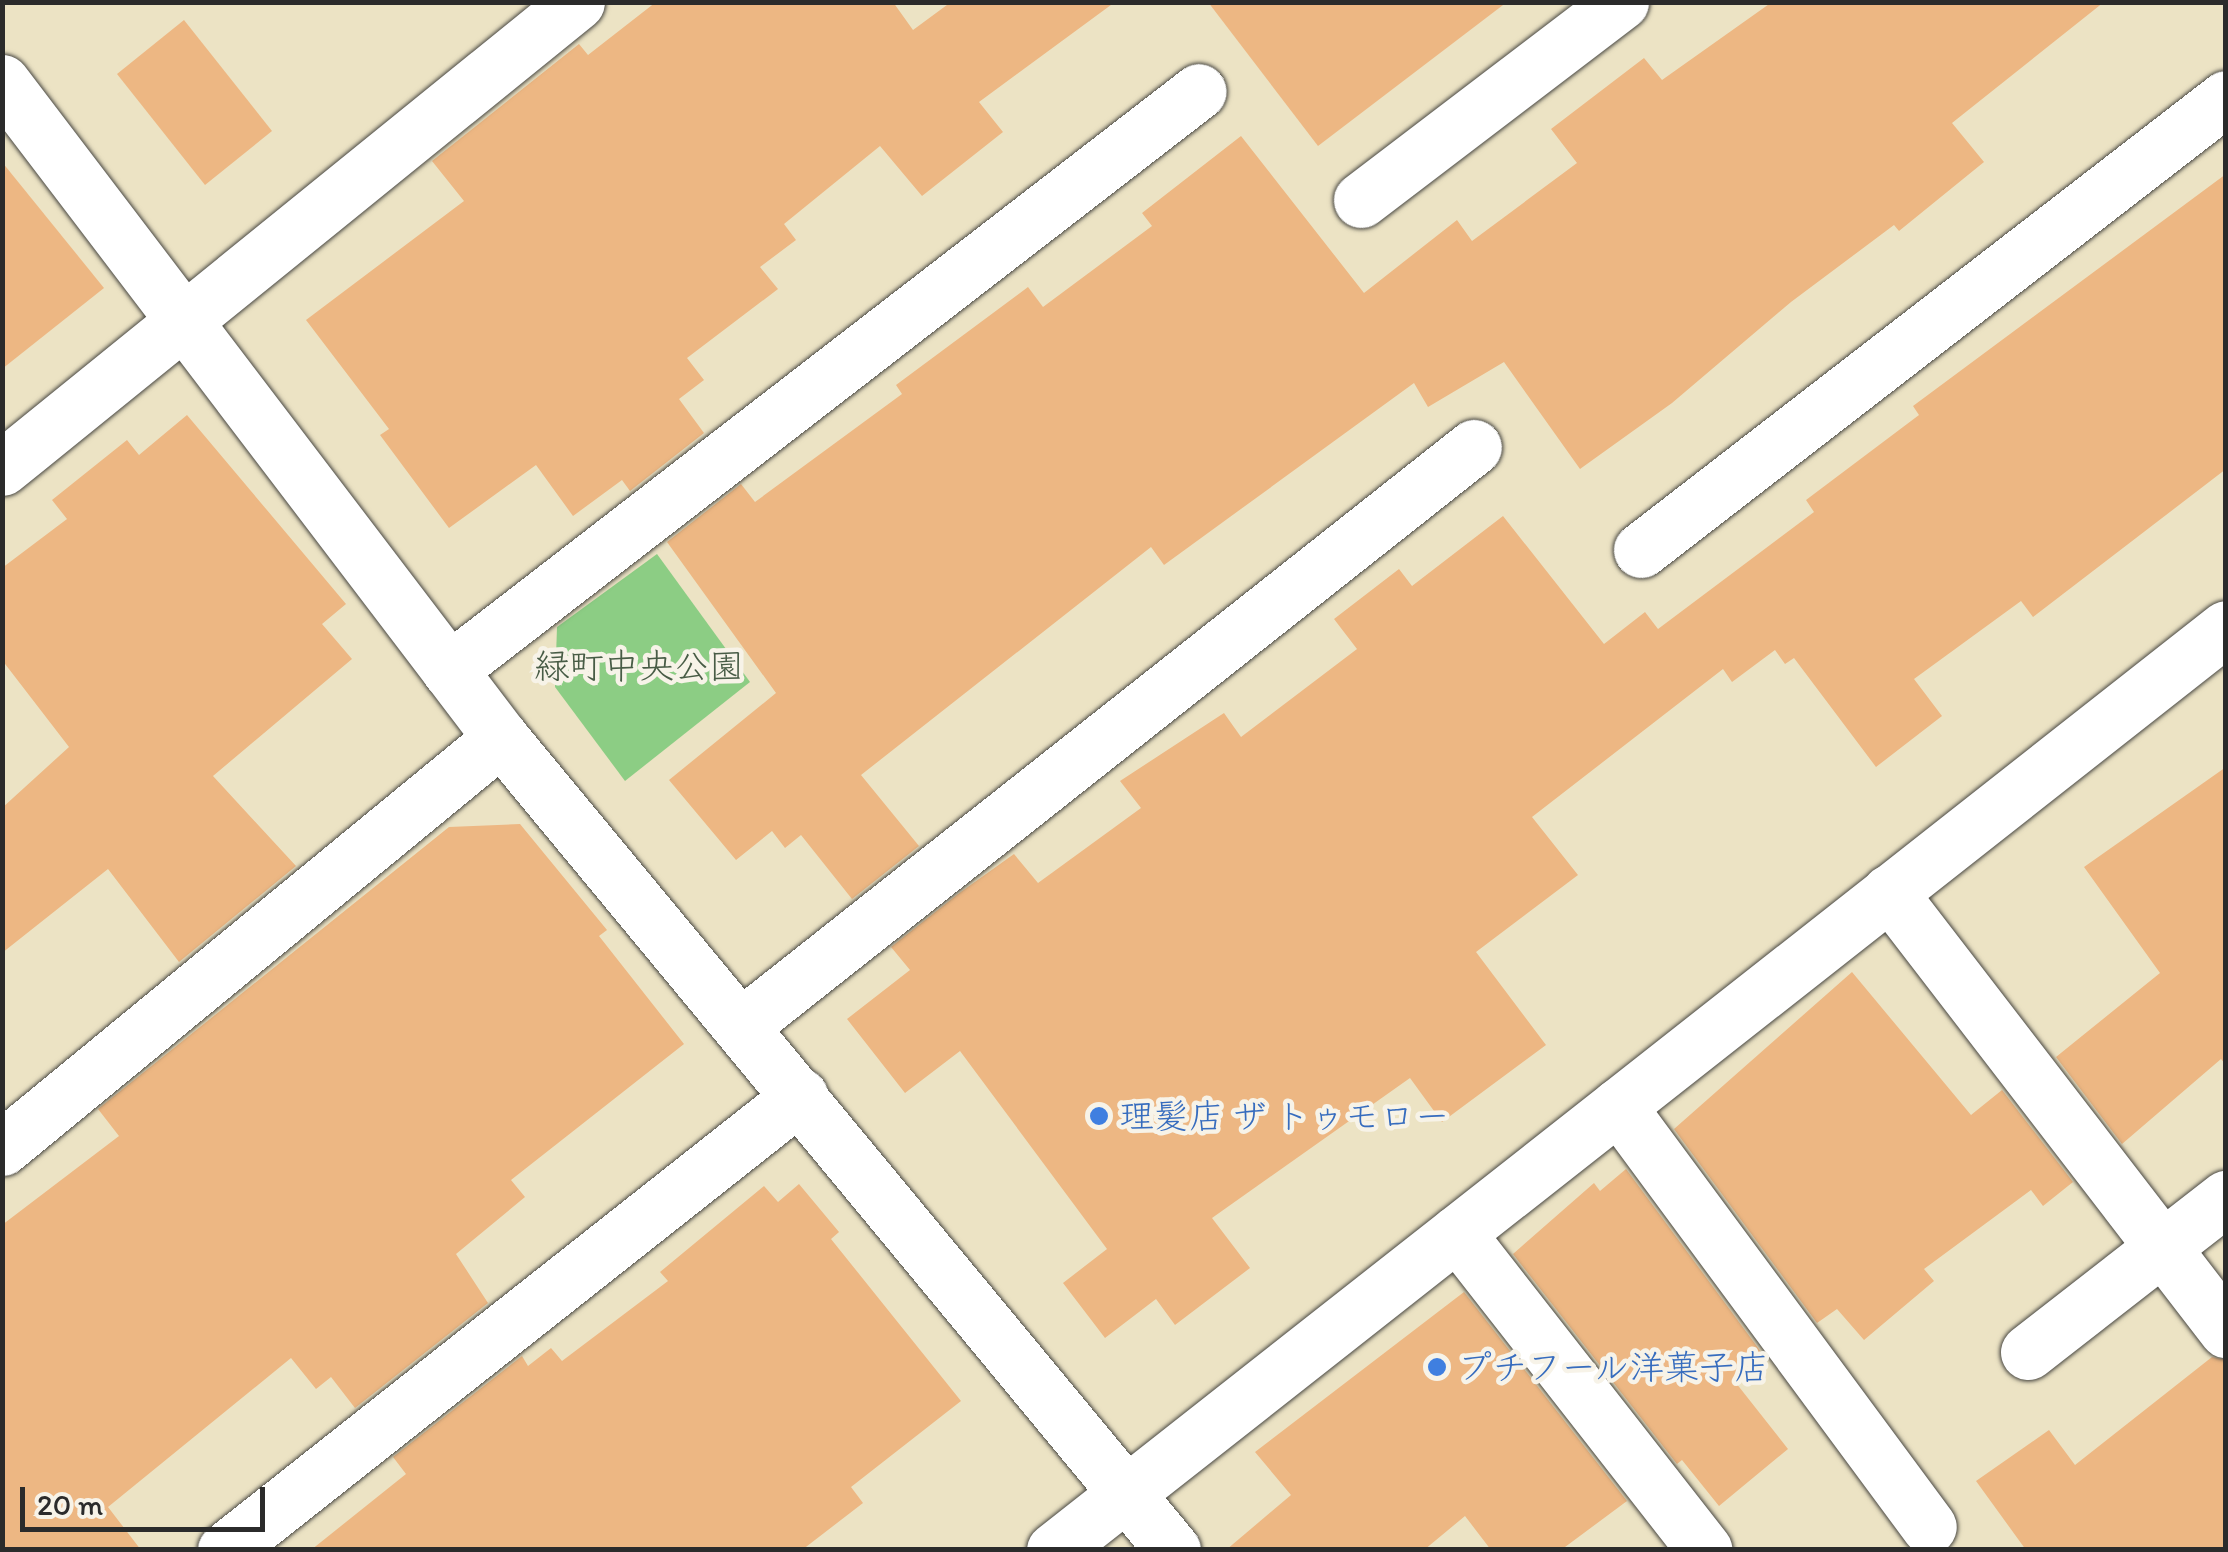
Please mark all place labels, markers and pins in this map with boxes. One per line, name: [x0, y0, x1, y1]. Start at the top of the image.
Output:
place label: 理髪店 ザ トゥモロー: [1119, 1095, 1450, 1137]
marker: 理髪店 ザ トゥモロー: [1088, 1105, 1110, 1127]
place label: プチフール洋菓子店: [1457, 1346, 1771, 1388]
marker: プチフール洋菓子店: [1426, 1356, 1448, 1378]

